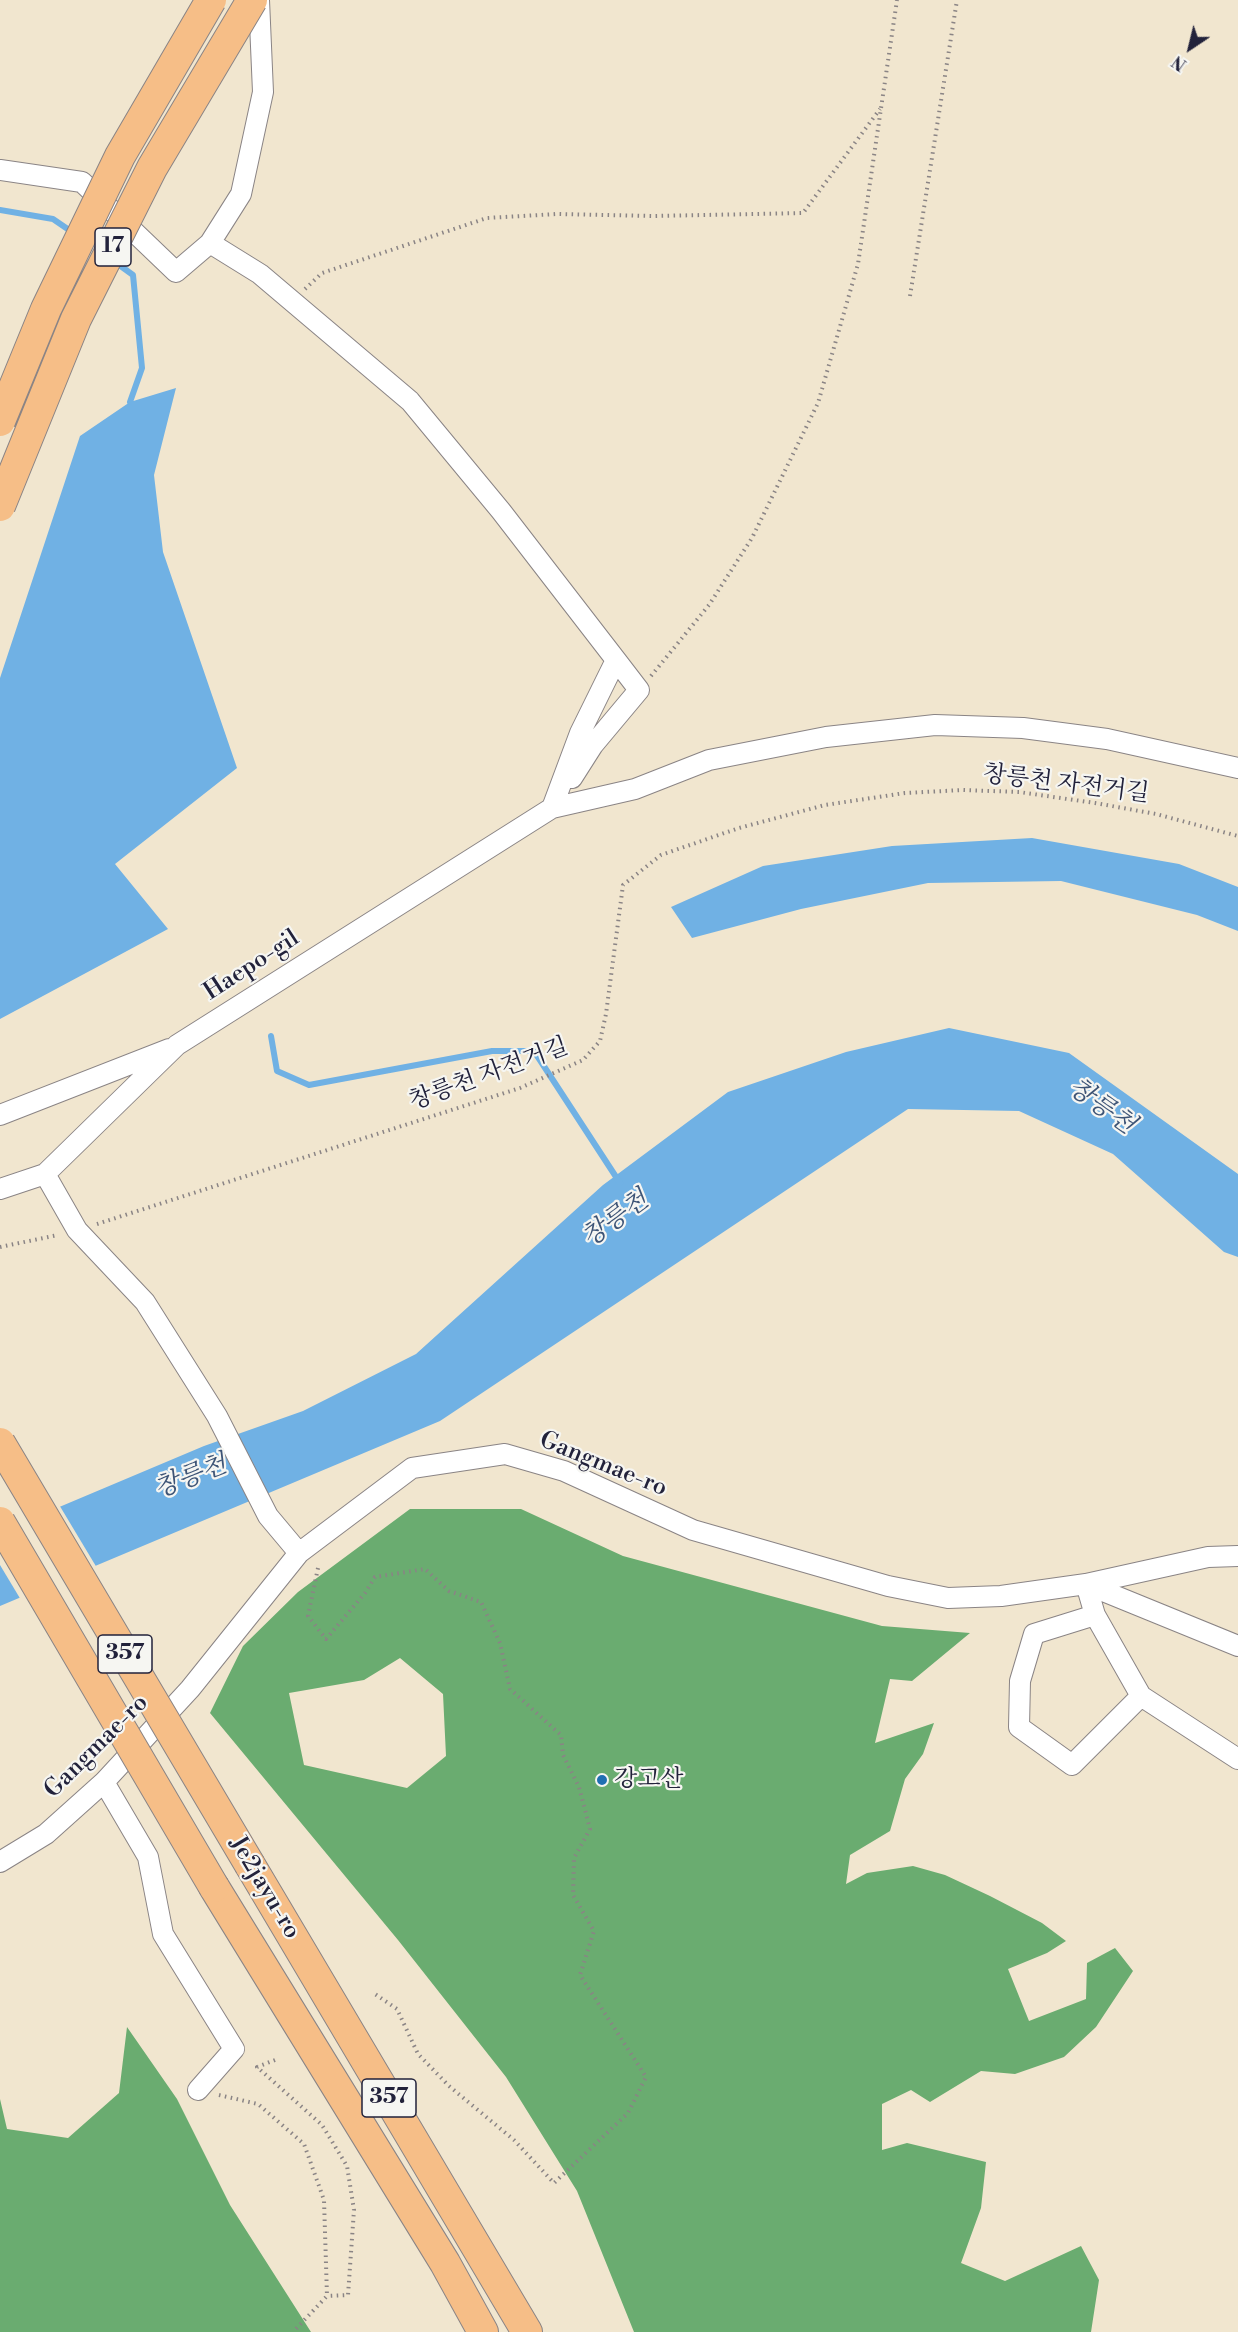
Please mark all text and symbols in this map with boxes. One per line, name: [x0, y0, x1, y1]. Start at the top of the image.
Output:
north arrow: [1160, 18, 1220, 78]
text: N: [1169, 51, 1191, 75]
road number: 17: [95, 228, 131, 266]
street label: 창릉천 자전거길: [981, 761, 1151, 809]
street label: Haepo-gil: [199, 925, 305, 1007]
street label: 창릉천 자전거길: [406, 1033, 572, 1117]
water label: 창릉천: [1061, 1072, 1141, 1142]
water label: 창릉천: [576, 1185, 656, 1255]
street label: Gangmae-ro: [535, 1426, 671, 1504]
water label: 창릉천: [150, 1450, 232, 1506]
road number: 357: [98, 1635, 152, 1673]
street label: Gangmae-ro: [39, 1689, 155, 1805]
place label: 강고산: [614, 1766, 684, 1794]
marker: 강고산: [595, 1773, 609, 1787]
street label: Je2jayu-ro: [222, 1832, 306, 1944]
road number: 357: [362, 2079, 416, 2117]

